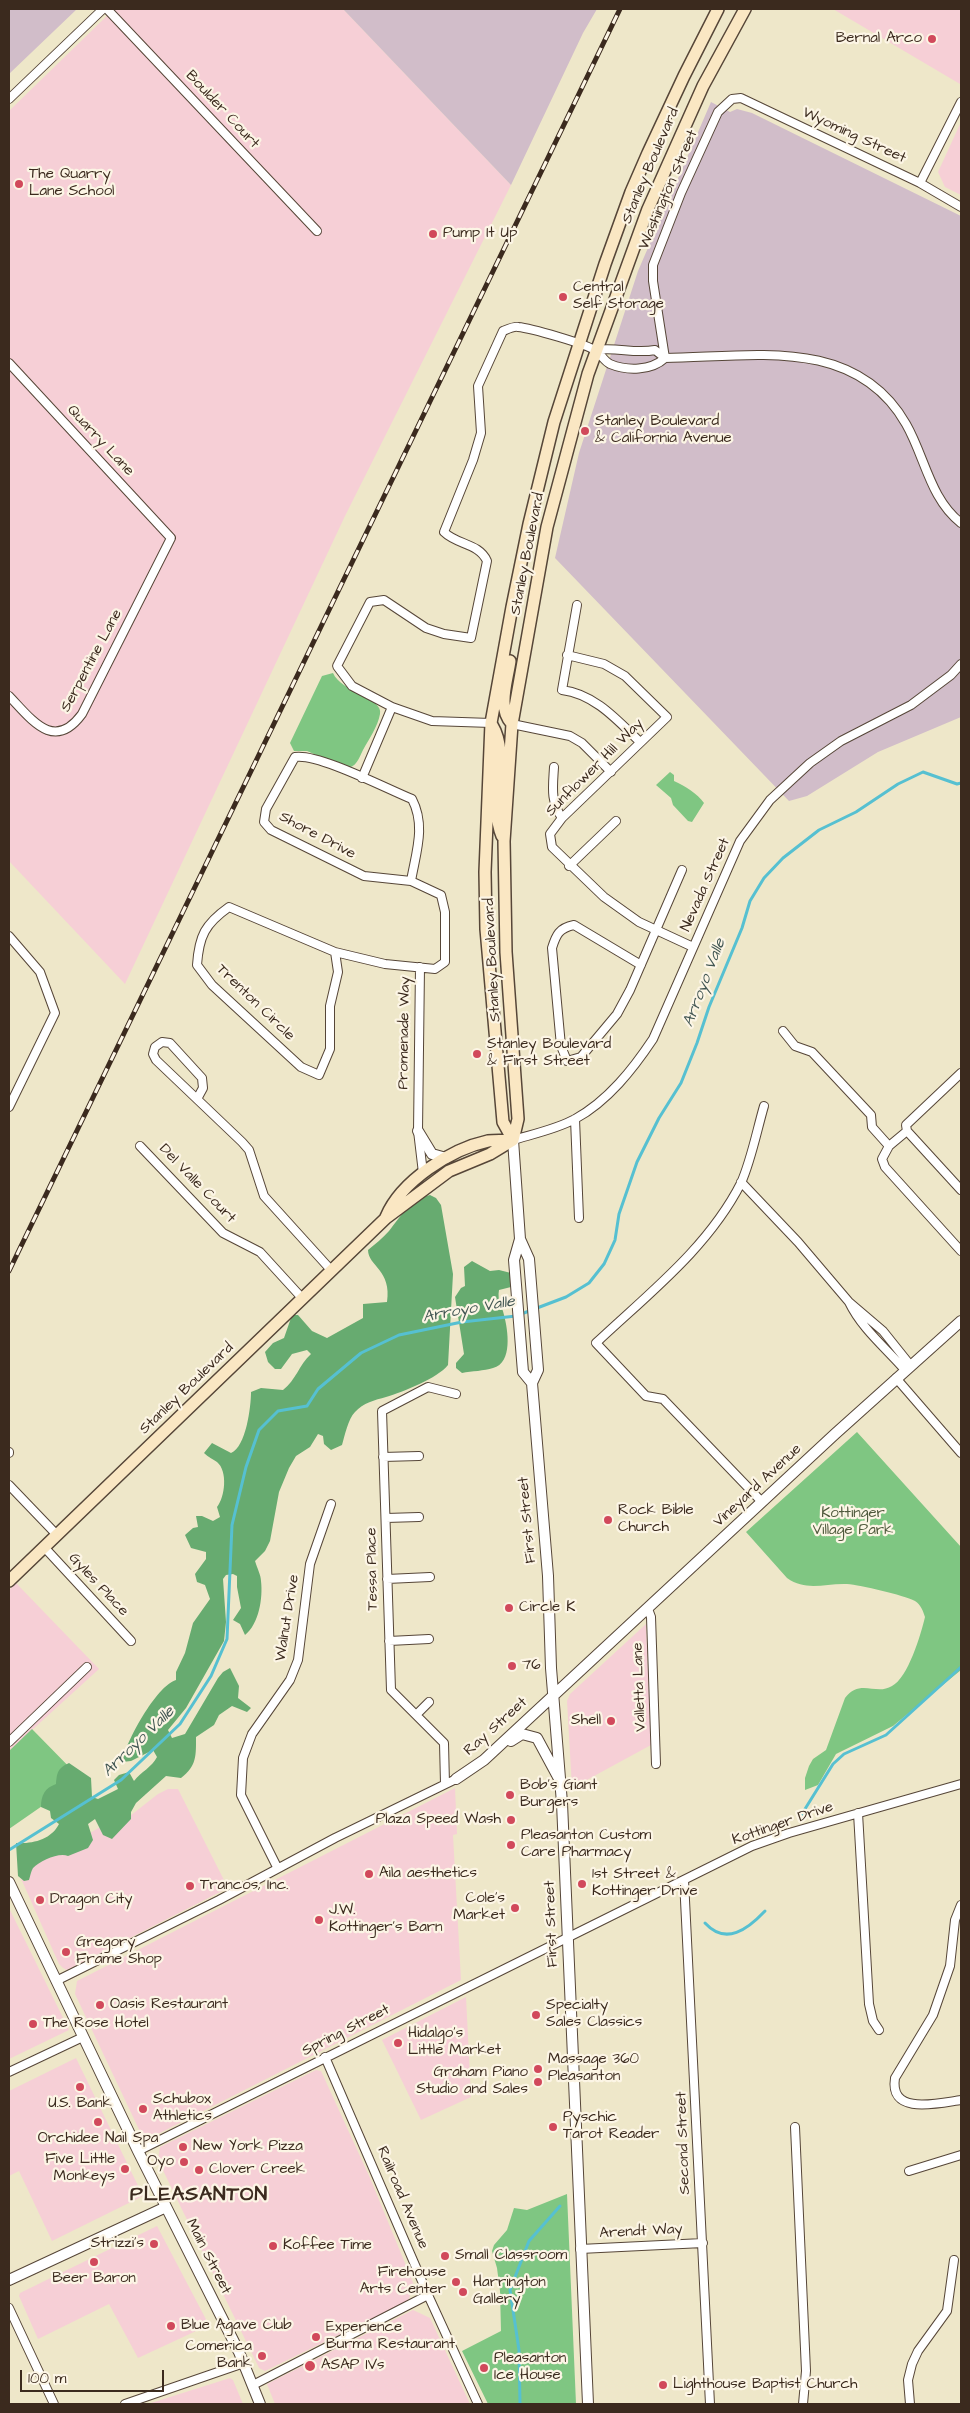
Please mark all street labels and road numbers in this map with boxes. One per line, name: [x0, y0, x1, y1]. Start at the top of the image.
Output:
street label: Boulder Court: [181, 67, 263, 153]
street label: Wyoming Street: [799, 104, 909, 168]
street label: Stanley Boulevard: [618, 105, 684, 227]
street label: Washington Street: [636, 127, 702, 253]
street label: Quarry Lane: [63, 402, 137, 480]
street label: Stanley Boulevard: [507, 491, 549, 617]
street label: Serpentine Lane: [57, 607, 127, 715]
street label: Sunflower Hill Way: [542, 715, 648, 821]
street label: Shore Drive: [276, 808, 358, 864]
street label: Nevada Street: [677, 835, 735, 935]
street label: Stanley Boulevard: [481, 898, 505, 1022]
street label: Trenton Circle: [212, 961, 298, 1045]
street label: Promenade Way: [395, 976, 415, 1090]
street label: Del Valle Court: [155, 1141, 239, 1227]
street label: Stanley Boulevard: [136, 1339, 238, 1439]
street label: Vineyard Avenue: [710, 1441, 806, 1531]
street label: First Street: [515, 1476, 541, 1564]
street label: Tessa Place: [363, 1527, 383, 1611]
street label: Gyles Place: [64, 1550, 132, 1620]
street label: Walnut Drive: [272, 1573, 304, 1663]
street label: Valletta Lane: [629, 1642, 651, 1732]
street label: Ray Street: [461, 1694, 531, 1760]
street label: Kottinger Drive: [730, 1798, 836, 1850]
street label: First Street: [541, 1880, 563, 1968]
street label: Spring Street: [299, 2001, 393, 2061]
street label: Second Street: [673, 2091, 695, 2195]
street label: Railroad Avenue: [372, 2144, 432, 2252]
street label: Main Street: [181, 2216, 235, 2298]
street label: Arendt Way: [599, 2221, 683, 2243]

